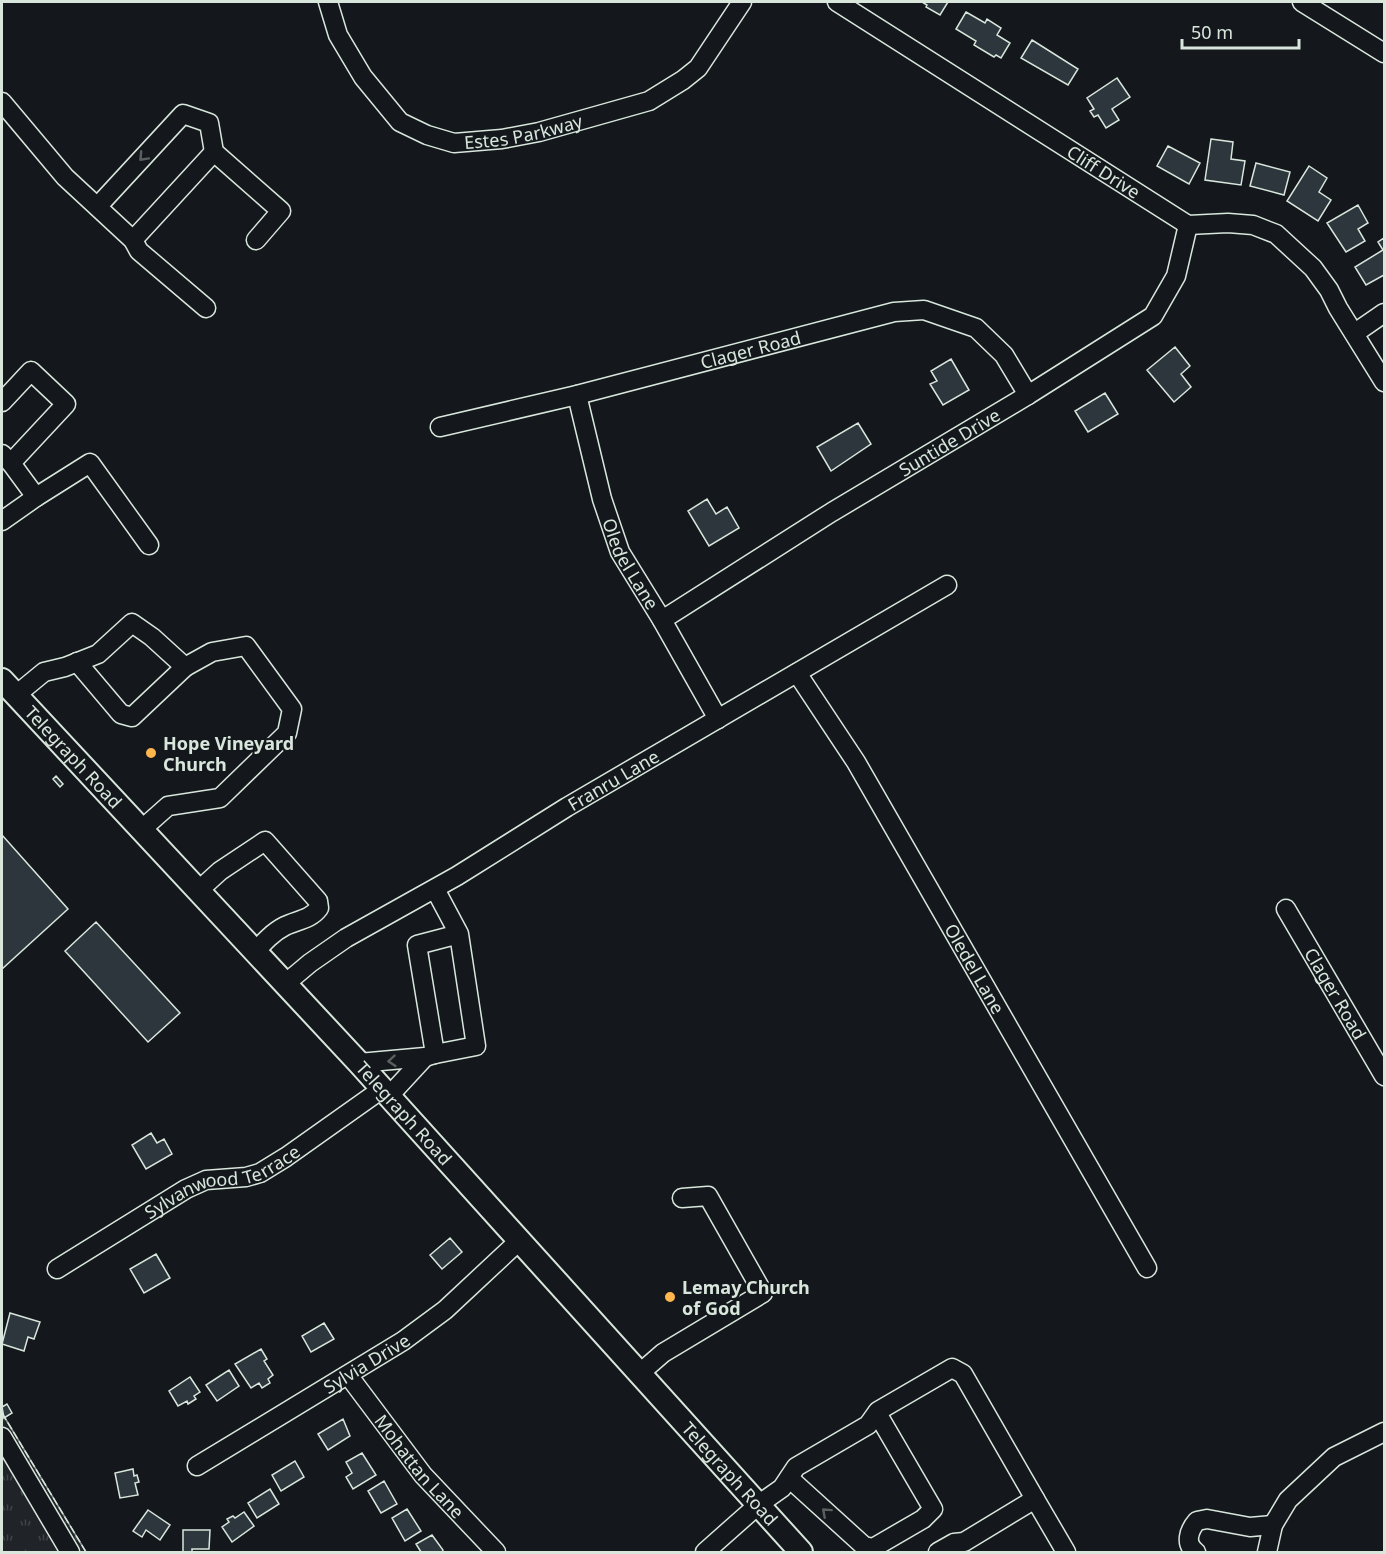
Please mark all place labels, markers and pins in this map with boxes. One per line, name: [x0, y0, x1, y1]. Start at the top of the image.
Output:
place label: Hope Vineyard Church: [163, 731, 294, 776]
marker: Hope Vineyard Church: [144, 746, 158, 760]
place label: Lemay Church of God: [682, 1275, 810, 1320]
marker: Lemay Church of God: [663, 1290, 677, 1304]

